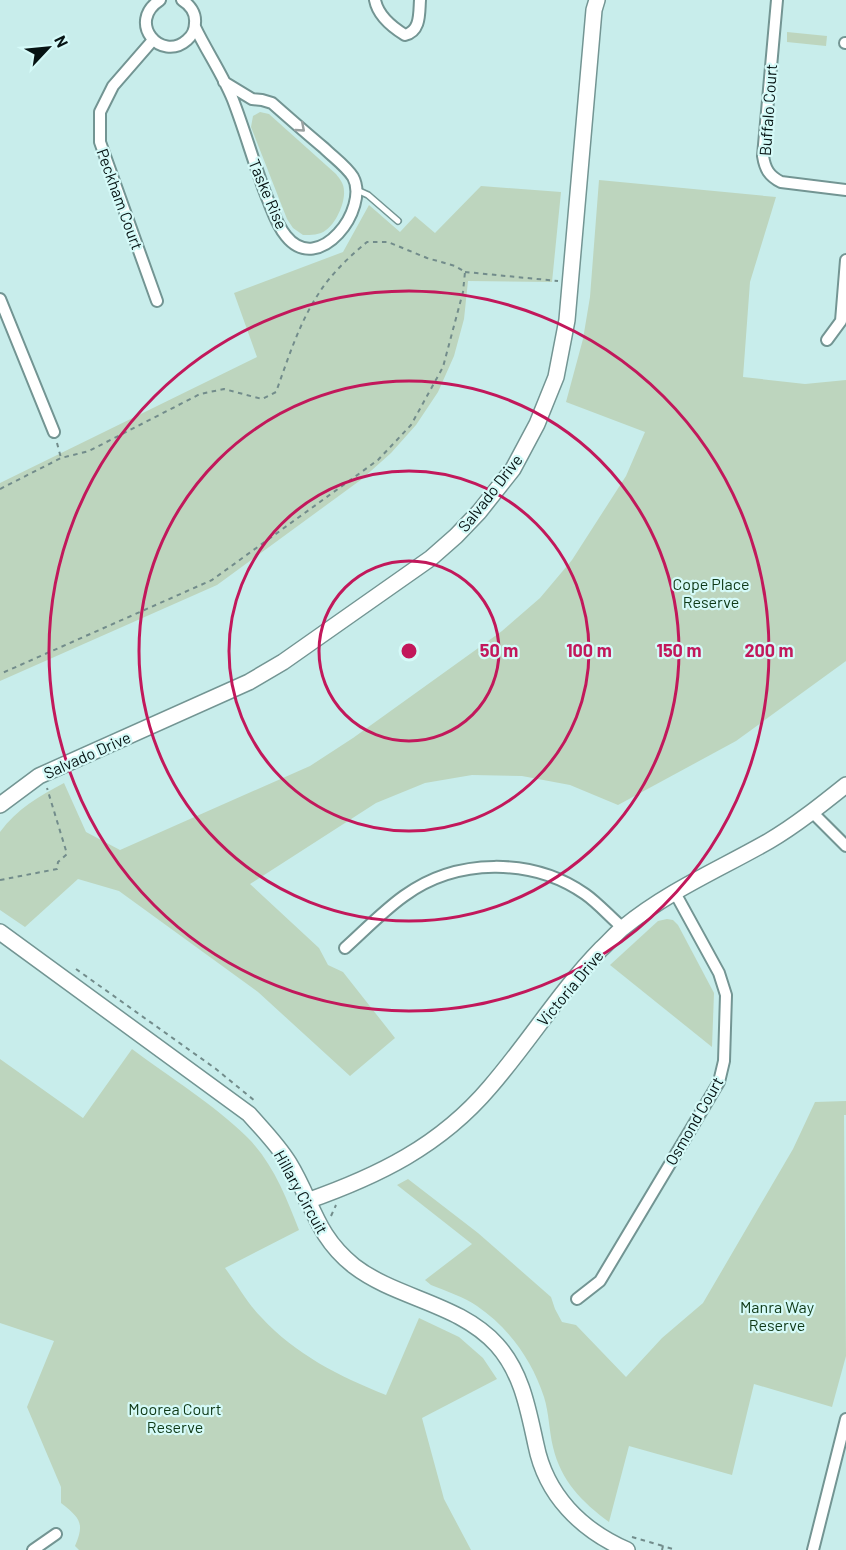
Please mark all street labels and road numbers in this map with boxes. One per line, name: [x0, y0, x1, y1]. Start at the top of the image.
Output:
street label: Buffalo Court: [755, 63, 780, 157]
street label: Peckham Court: [93, 146, 148, 252]
street label: Taske Rise: [245, 156, 292, 232]
street label: Salvado Drive: [453, 450, 526, 535]
street label: Salvado Drive: [40, 727, 133, 782]
street label: Victoria Drive: [532, 946, 607, 1029]
street label: Osmond Court: [661, 1073, 726, 1168]
street label: Hillary Circuit: [271, 1146, 332, 1237]

